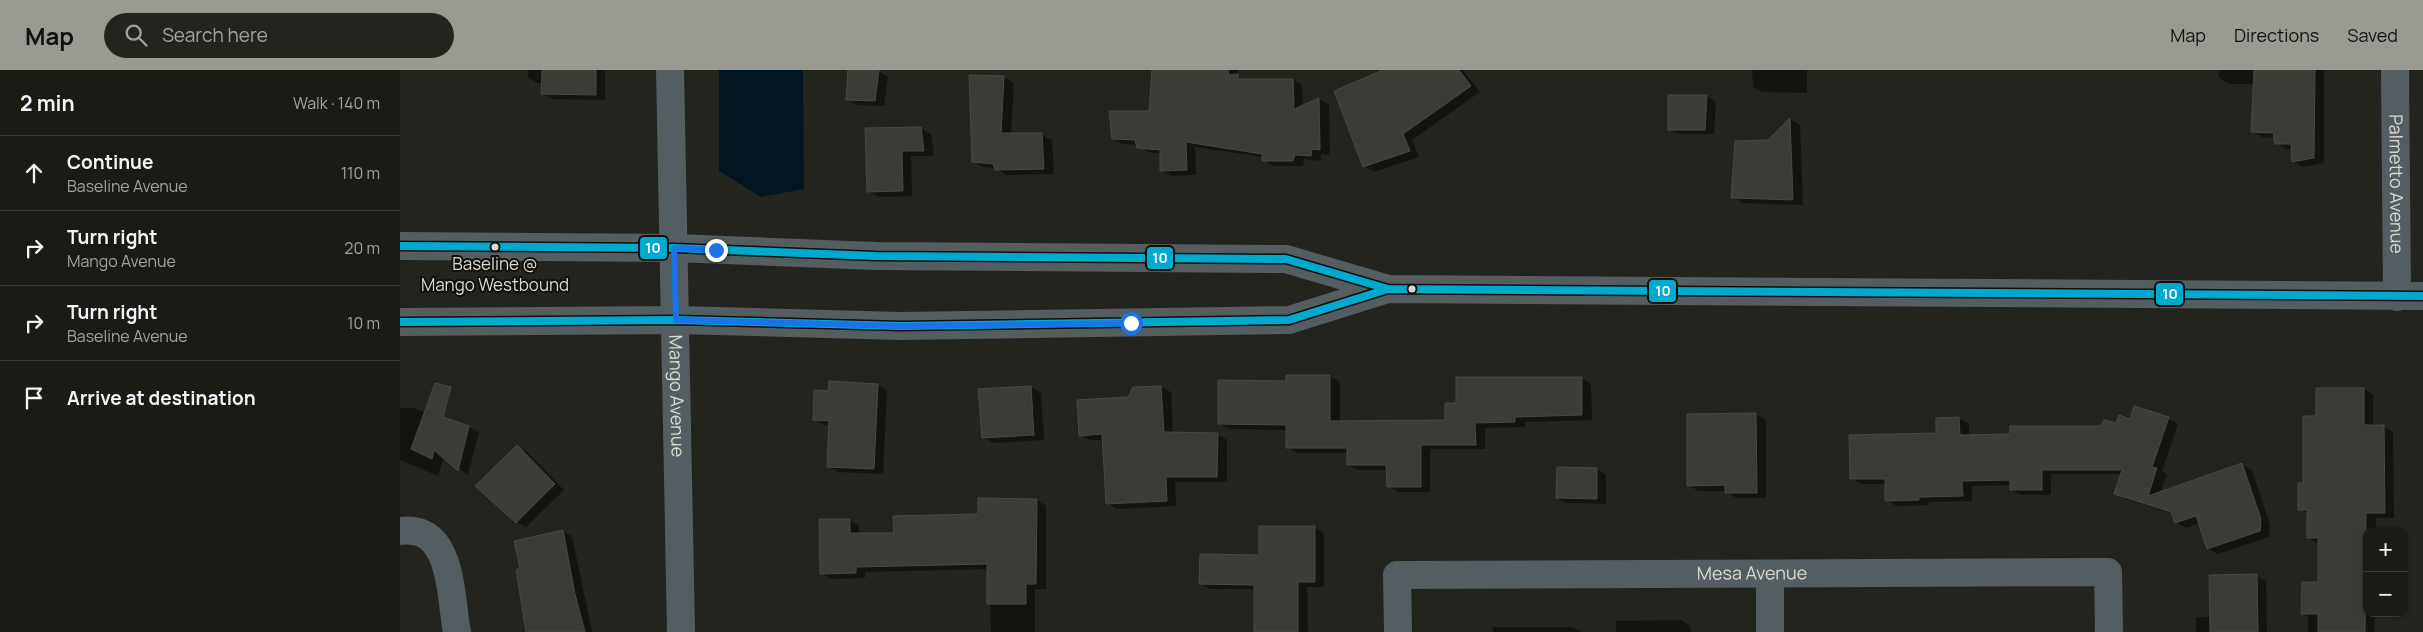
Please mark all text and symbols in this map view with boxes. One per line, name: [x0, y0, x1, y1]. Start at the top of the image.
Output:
search box: [104, 13, 454, 58]
text: Map: [25, 19, 74, 52]
icon: search: [122, 21, 150, 49]
text: Search here: [162, 22, 268, 48]
text: Map: [2170, 23, 2206, 47]
text: Directions: [2234, 23, 2319, 47]
text: Saved: [2347, 23, 2398, 47]
text: 2 min: [20, 89, 75, 117]
text: Walk · 140 m: [293, 92, 380, 114]
street label: Palmetto Avenue: [2384, 114, 2410, 254]
text: Continue: [67, 149, 153, 175]
icon: ahead: [20, 159, 48, 187]
text: 110 m: [341, 162, 380, 184]
text: Baseline Avenue: [67, 175, 188, 197]
text: Turn right: [67, 224, 157, 250]
icon: right: [20, 234, 48, 262]
line badge: 10: [639, 236, 668, 260]
text: 20 m: [344, 237, 380, 259]
text: 10: [645, 238, 661, 257]
route end: [705, 239, 728, 262]
marker: Baseline @ Mango Westbound: [490, 242, 500, 252]
line badge: 10: [1146, 246, 1174, 270]
text: 10: [1152, 248, 1168, 267]
text: Mango Avenue: [67, 250, 176, 272]
place label: Baseline @ Mango Westbound: [421, 252, 569, 296]
line badge: 10: [1648, 279, 1677, 303]
text: 10: [1655, 281, 1671, 300]
line badge: 10: [2155, 282, 2184, 306]
unlabelled marker: [1407, 284, 1417, 294]
text: 10: [2162, 284, 2178, 303]
text: Turn right: [67, 299, 157, 325]
icon: right: [20, 309, 48, 337]
text: 10 m: [347, 312, 380, 334]
route start: [1120, 312, 1143, 335]
text: Baseline Avenue: [67, 325, 188, 347]
street label: Mango Avenue: [664, 334, 691, 457]
icon: arrive: [20, 384, 48, 412]
text: Arrive at destination: [67, 385, 256, 411]
map controls: [2363, 527, 2408, 617]
button: +: [2363, 527, 2408, 572]
street label: Mesa Avenue: [1697, 560, 1807, 585]
button: −: [2363, 572, 2408, 617]

